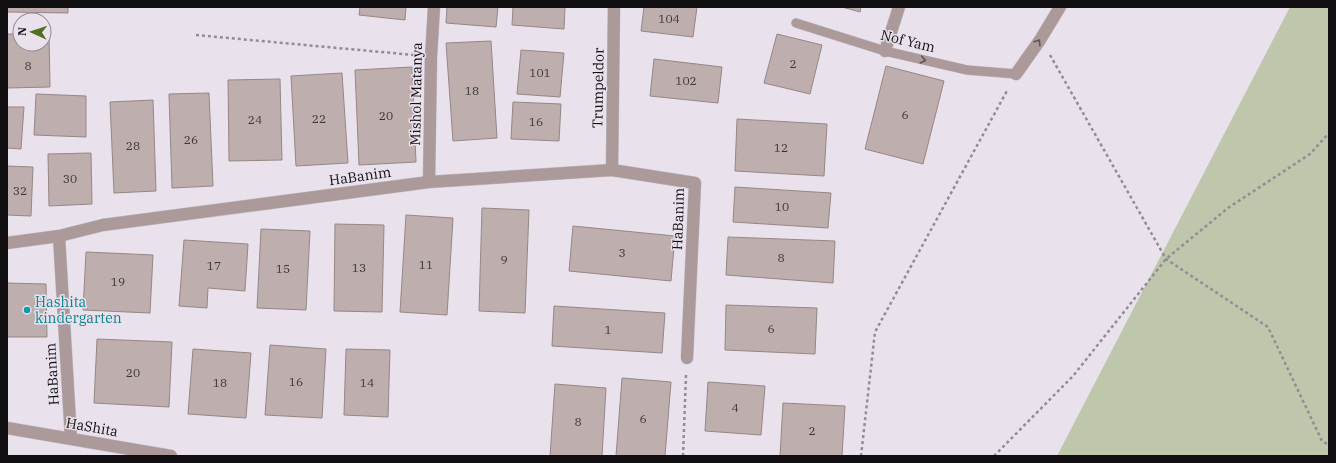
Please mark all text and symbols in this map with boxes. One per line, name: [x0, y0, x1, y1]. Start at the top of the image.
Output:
house number: 104: [658, 11, 680, 26]
north arrow: [12, 12, 52, 52]
text: N: [15, 26, 29, 36]
street label: Nof Yam: [879, 26, 937, 56]
one-way arrow: [1033, 39, 1041, 46]
street label: Mishol Matanya: [406, 42, 426, 146]
street label: Trumpeldor: [588, 47, 608, 128]
one-way arrow: [920, 55, 927, 64]
house number: 2: [789, 56, 797, 71]
house number: 8: [24, 58, 32, 73]
house number: 101: [529, 65, 551, 80]
house number: 102: [675, 73, 697, 88]
house number: 18: [465, 83, 479, 98]
house number: 6: [901, 107, 909, 122]
house number: 20: [379, 108, 393, 123]
house number: 22: [312, 111, 326, 126]
house number: 24: [248, 112, 262, 127]
house number: 16: [529, 114, 543, 129]
house number: 26: [184, 132, 198, 147]
house number: 28: [126, 138, 140, 153]
house number: 12: [774, 140, 788, 155]
street label: HaBanim: [328, 163, 392, 189]
house number: 30: [63, 171, 77, 186]
house number: 32: [13, 183, 27, 198]
street label: HaBanim: [668, 188, 688, 250]
house number: 10: [775, 199, 789, 214]
house number: 3: [618, 245, 626, 260]
house number: 8: [777, 250, 785, 265]
house number: 9: [500, 252, 508, 267]
house number: 11: [419, 257, 433, 272]
house number: 17: [207, 258, 221, 273]
house number: 13: [352, 260, 366, 275]
house number: 15: [276, 261, 290, 276]
house number: 19: [111, 274, 125, 289]
place label: Hashita kindergarten: [35, 293, 122, 327]
marker: Hashita kindergarten: [22, 305, 32, 315]
house number: 6: [767, 321, 775, 336]
house number: 1: [604, 322, 612, 337]
street label: HaBanim: [41, 342, 63, 406]
house number: 20: [126, 365, 140, 380]
house number: 16: [289, 374, 303, 389]
house number: 18: [213, 375, 227, 390]
house number: 14: [360, 375, 374, 390]
house number: 4: [731, 400, 739, 415]
house number: 6: [639, 411, 647, 426]
street label: HaShita: [65, 414, 120, 440]
house number: 8: [574, 414, 582, 429]
house number: 2: [808, 423, 816, 438]

